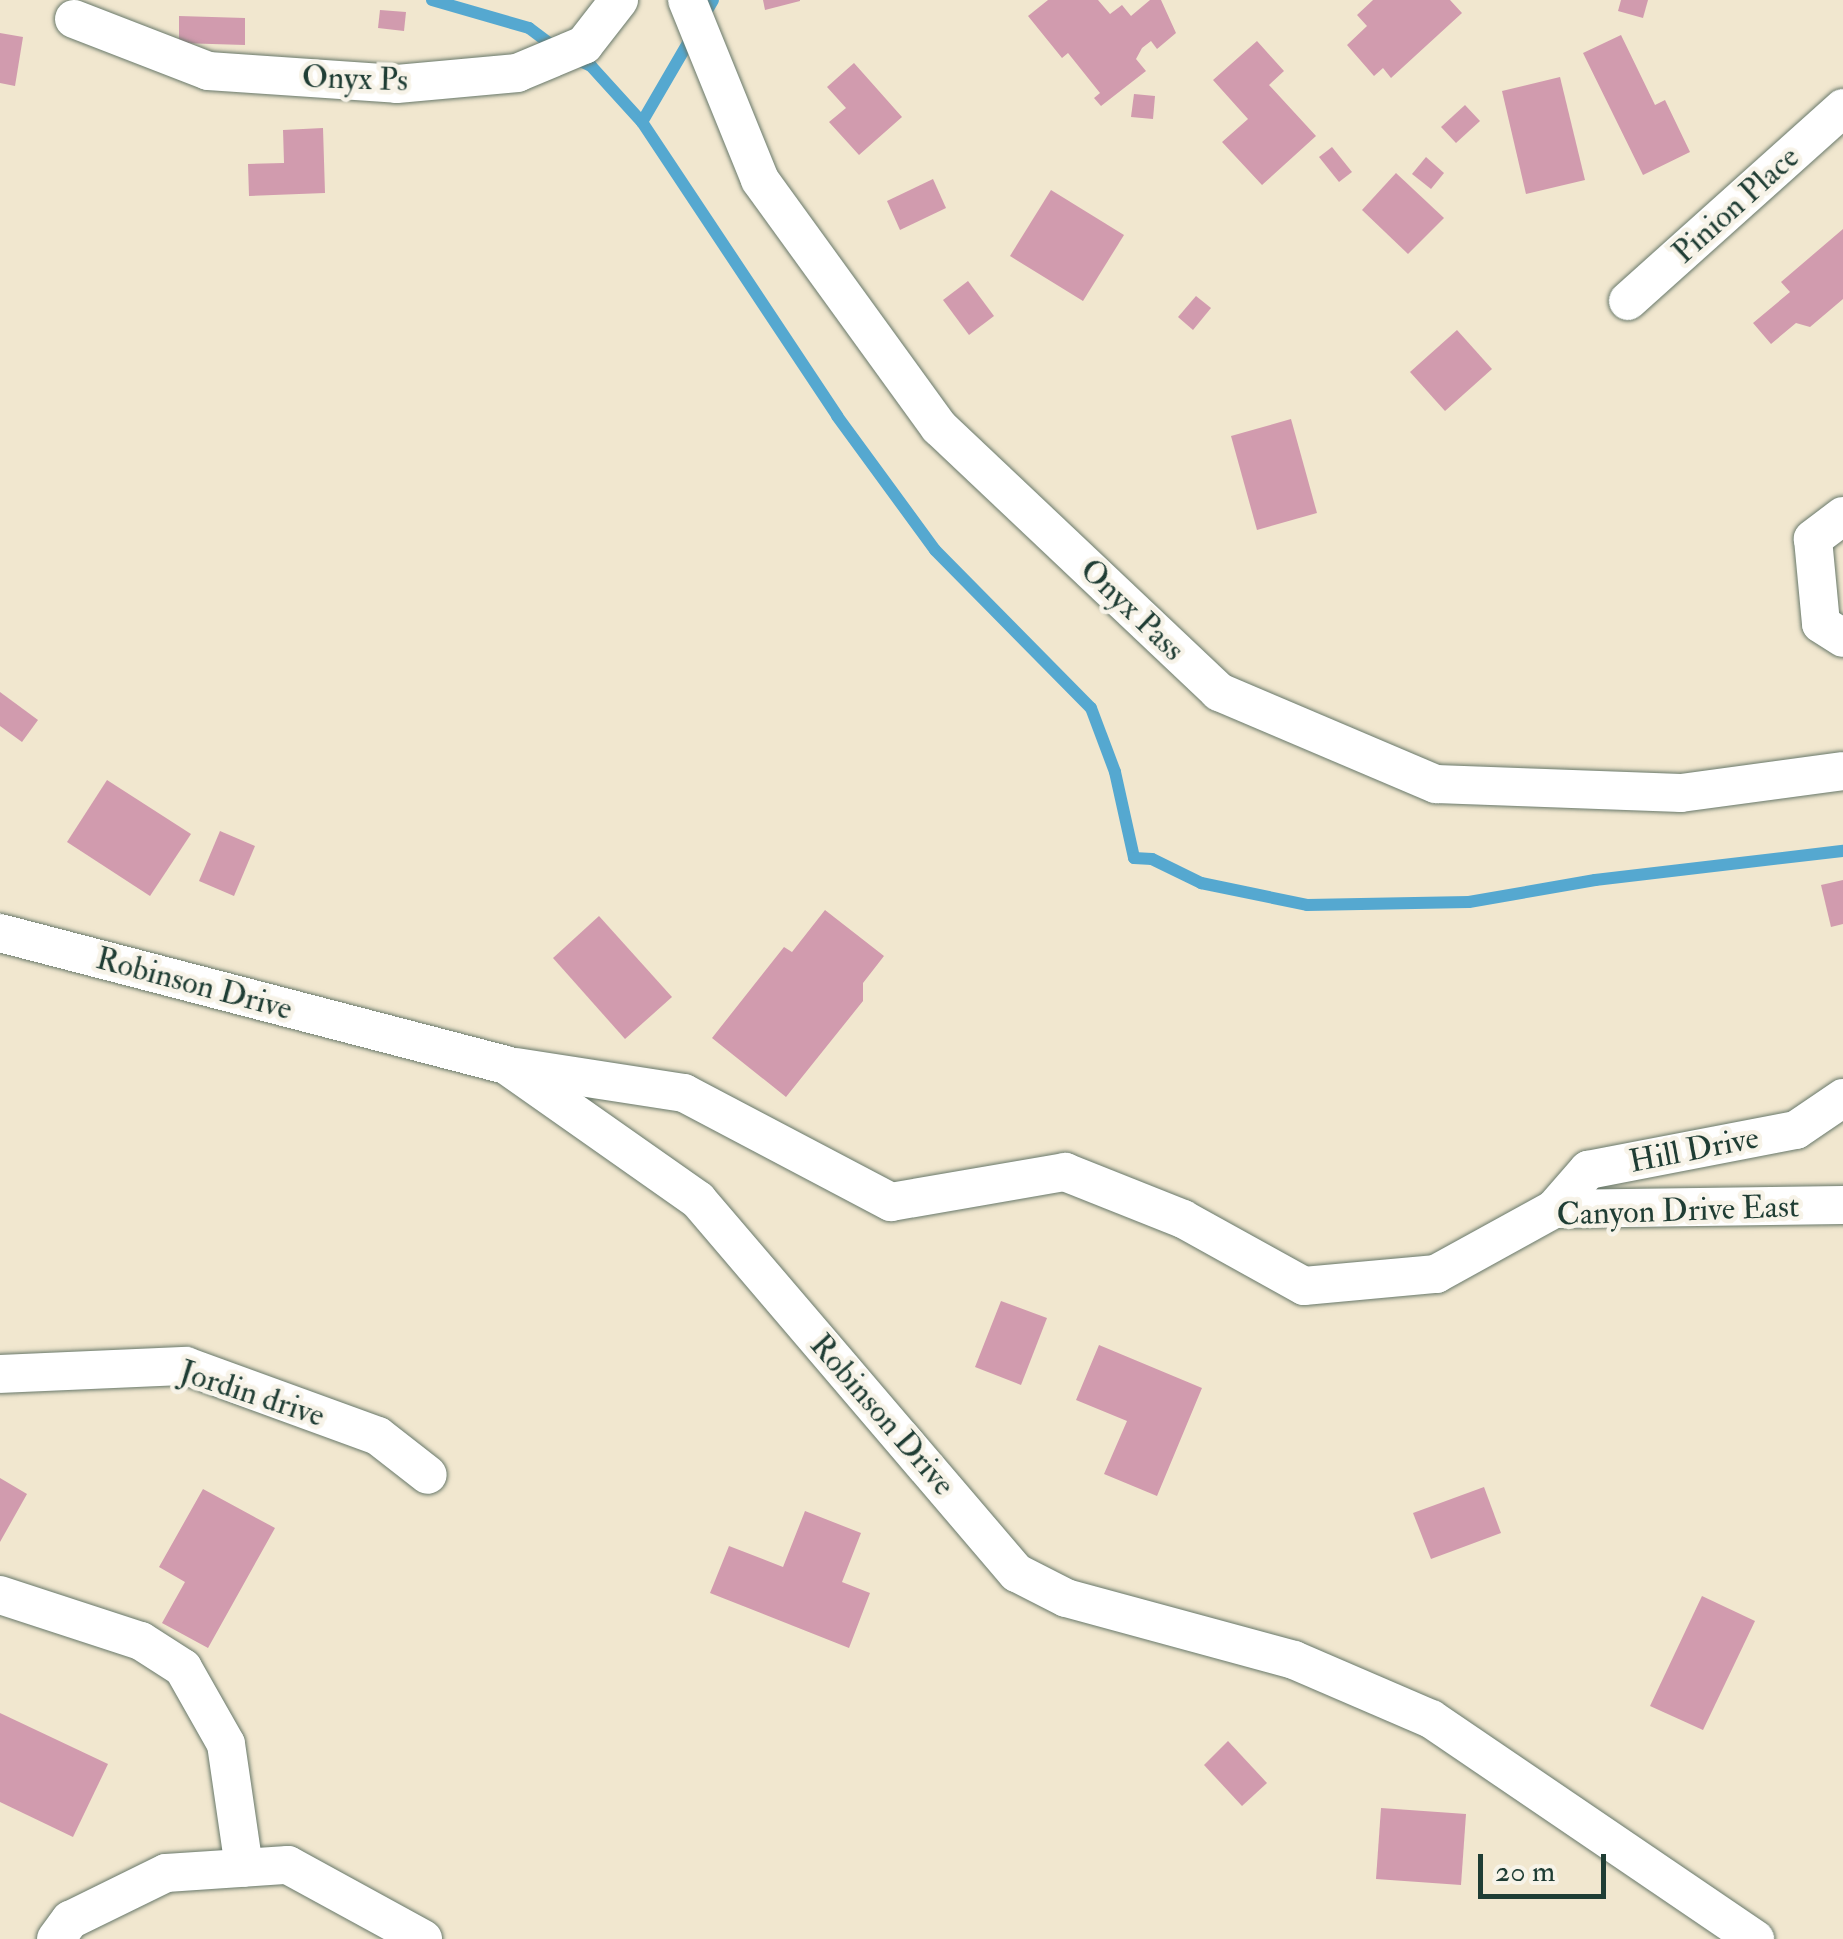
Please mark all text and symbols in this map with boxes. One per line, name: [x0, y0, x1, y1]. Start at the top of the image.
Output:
street label: Onyx Ps: [301, 58, 409, 100]
street label: Pinion Place: [1665, 138, 1807, 272]
street label: Onyx Pass: [1072, 551, 1192, 669]
street label: Robinson Drive: [92, 939, 296, 1029]
street label: Hill Drive: [1626, 1119, 1762, 1181]
street label: Canyon Drive East: [1556, 1188, 1800, 1234]
street label: Robinson Drive: [801, 1326, 963, 1504]
street label: Jordin drive: [175, 1353, 329, 1435]
scale bar: [1483, 1834, 1610, 1896]
text: 20 m: [1495, 1853, 1555, 1890]

